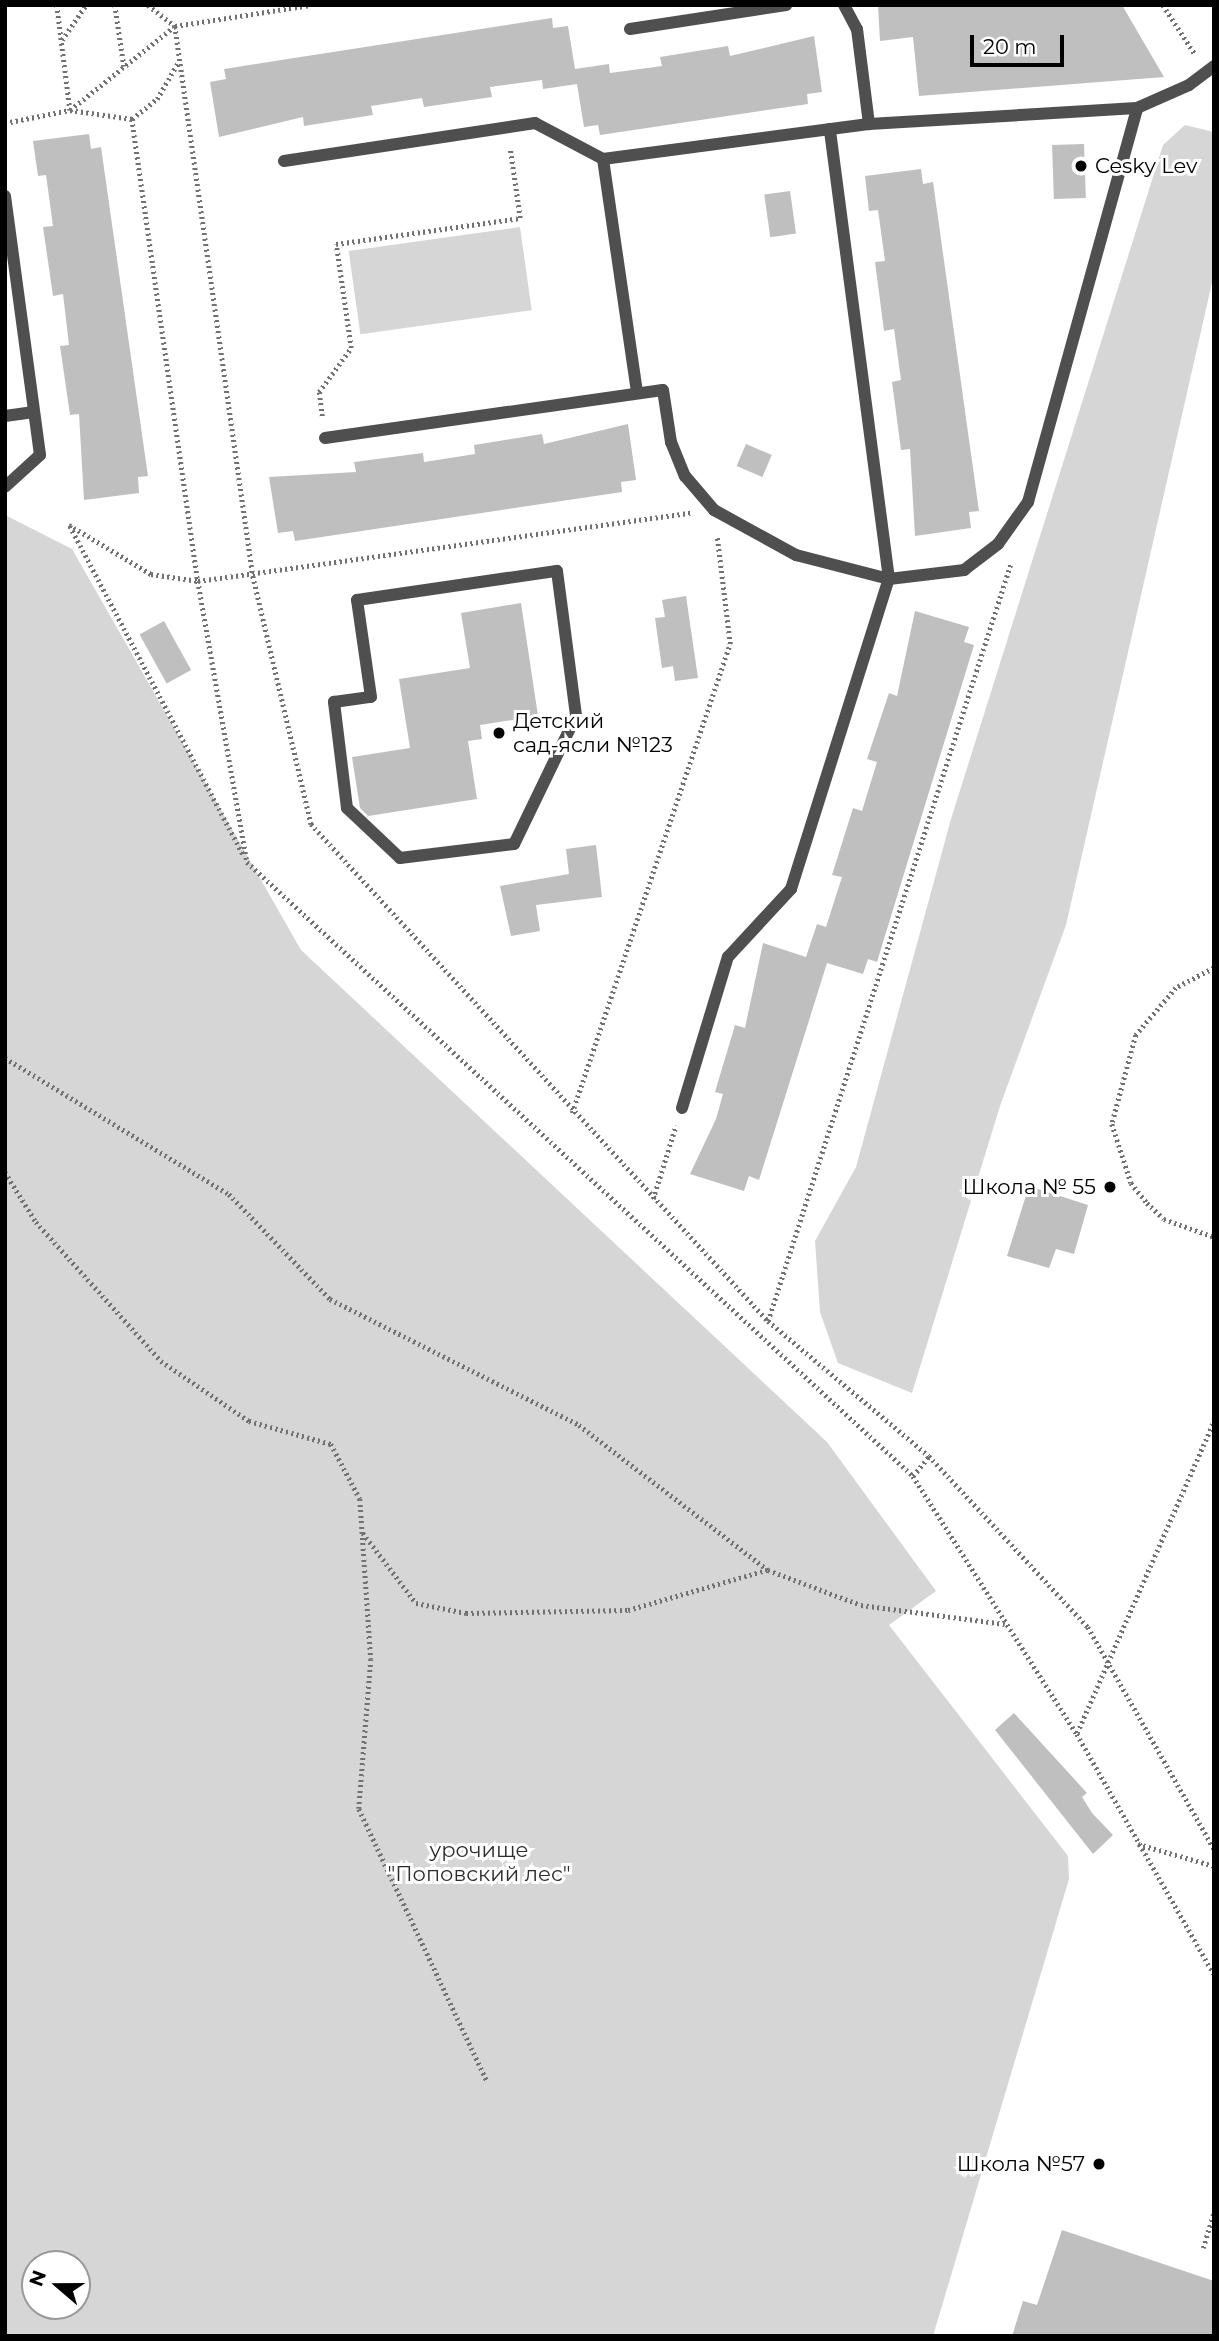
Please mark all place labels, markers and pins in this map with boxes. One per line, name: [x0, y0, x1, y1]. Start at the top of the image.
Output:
place label: Cesky Lev: [1095, 153, 1197, 179]
marker: Cesky Lev: [1073, 158, 1089, 174]
place label: Детский сад-ясли №123: [513, 708, 673, 758]
marker: Детский сад-ясли №123: [491, 725, 507, 741]
place label: Школа № 55: [963, 1174, 1096, 1200]
marker: Школа № 55: [1102, 1179, 1118, 1195]
place label: Школа №57: [957, 2151, 1085, 2177]
marker: Школа №57: [1091, 2156, 1107, 2172]

